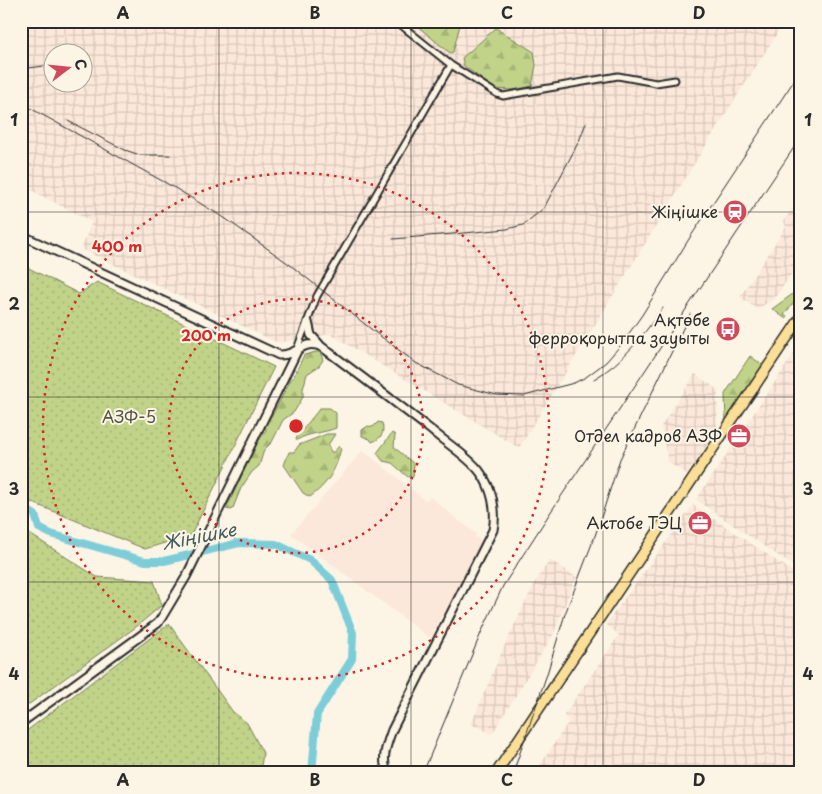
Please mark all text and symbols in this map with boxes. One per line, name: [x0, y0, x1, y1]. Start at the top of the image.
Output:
text: A: [117, 0, 130, 24]
text: B: [310, 0, 321, 24]
text: C: [501, 0, 513, 24]
text: D: [693, 0, 705, 24]
north arrow: [42, 42, 92, 92]
text: С: [69, 56, 93, 72]
text: 1: [10, 107, 18, 131]
text: 1: [804, 107, 812, 131]
place label: Жіңішке: [651, 199, 718, 223]
station icon: Жіңішке: [722, 199, 748, 225]
text: 400 m: [92, 234, 142, 257]
text: 2: [8, 291, 20, 315]
text: 2: [802, 291, 814, 315]
place label: Ақтөбе ферроқорытпа зауыты: [528, 307, 710, 349]
bus stop icon: Ақтөбе ферроқорытпа зауыты: [715, 316, 741, 342]
text: 200 m: [181, 323, 231, 346]
park label: АЗФ-5: [102, 404, 156, 428]
centre of rings: [287, 417, 305, 435]
place label: Отдел кадров АЗФ: [574, 423, 722, 447]
office icon: Отдел кадров АЗФ: [726, 423, 752, 449]
text: 3: [9, 476, 19, 500]
text: 3: [803, 476, 813, 500]
place label: Актобе ТЭЦ: [586, 510, 682, 534]
office icon: Актобе ТЭЦ: [687, 510, 713, 536]
water label: Жіңішке: [159, 515, 240, 556]
text: 4: [9, 661, 20, 685]
text: 4: [803, 661, 814, 685]
text: A: [117, 767, 130, 791]
text: B: [310, 767, 321, 791]
text: C: [501, 767, 513, 791]
text: D: [693, 767, 705, 791]

